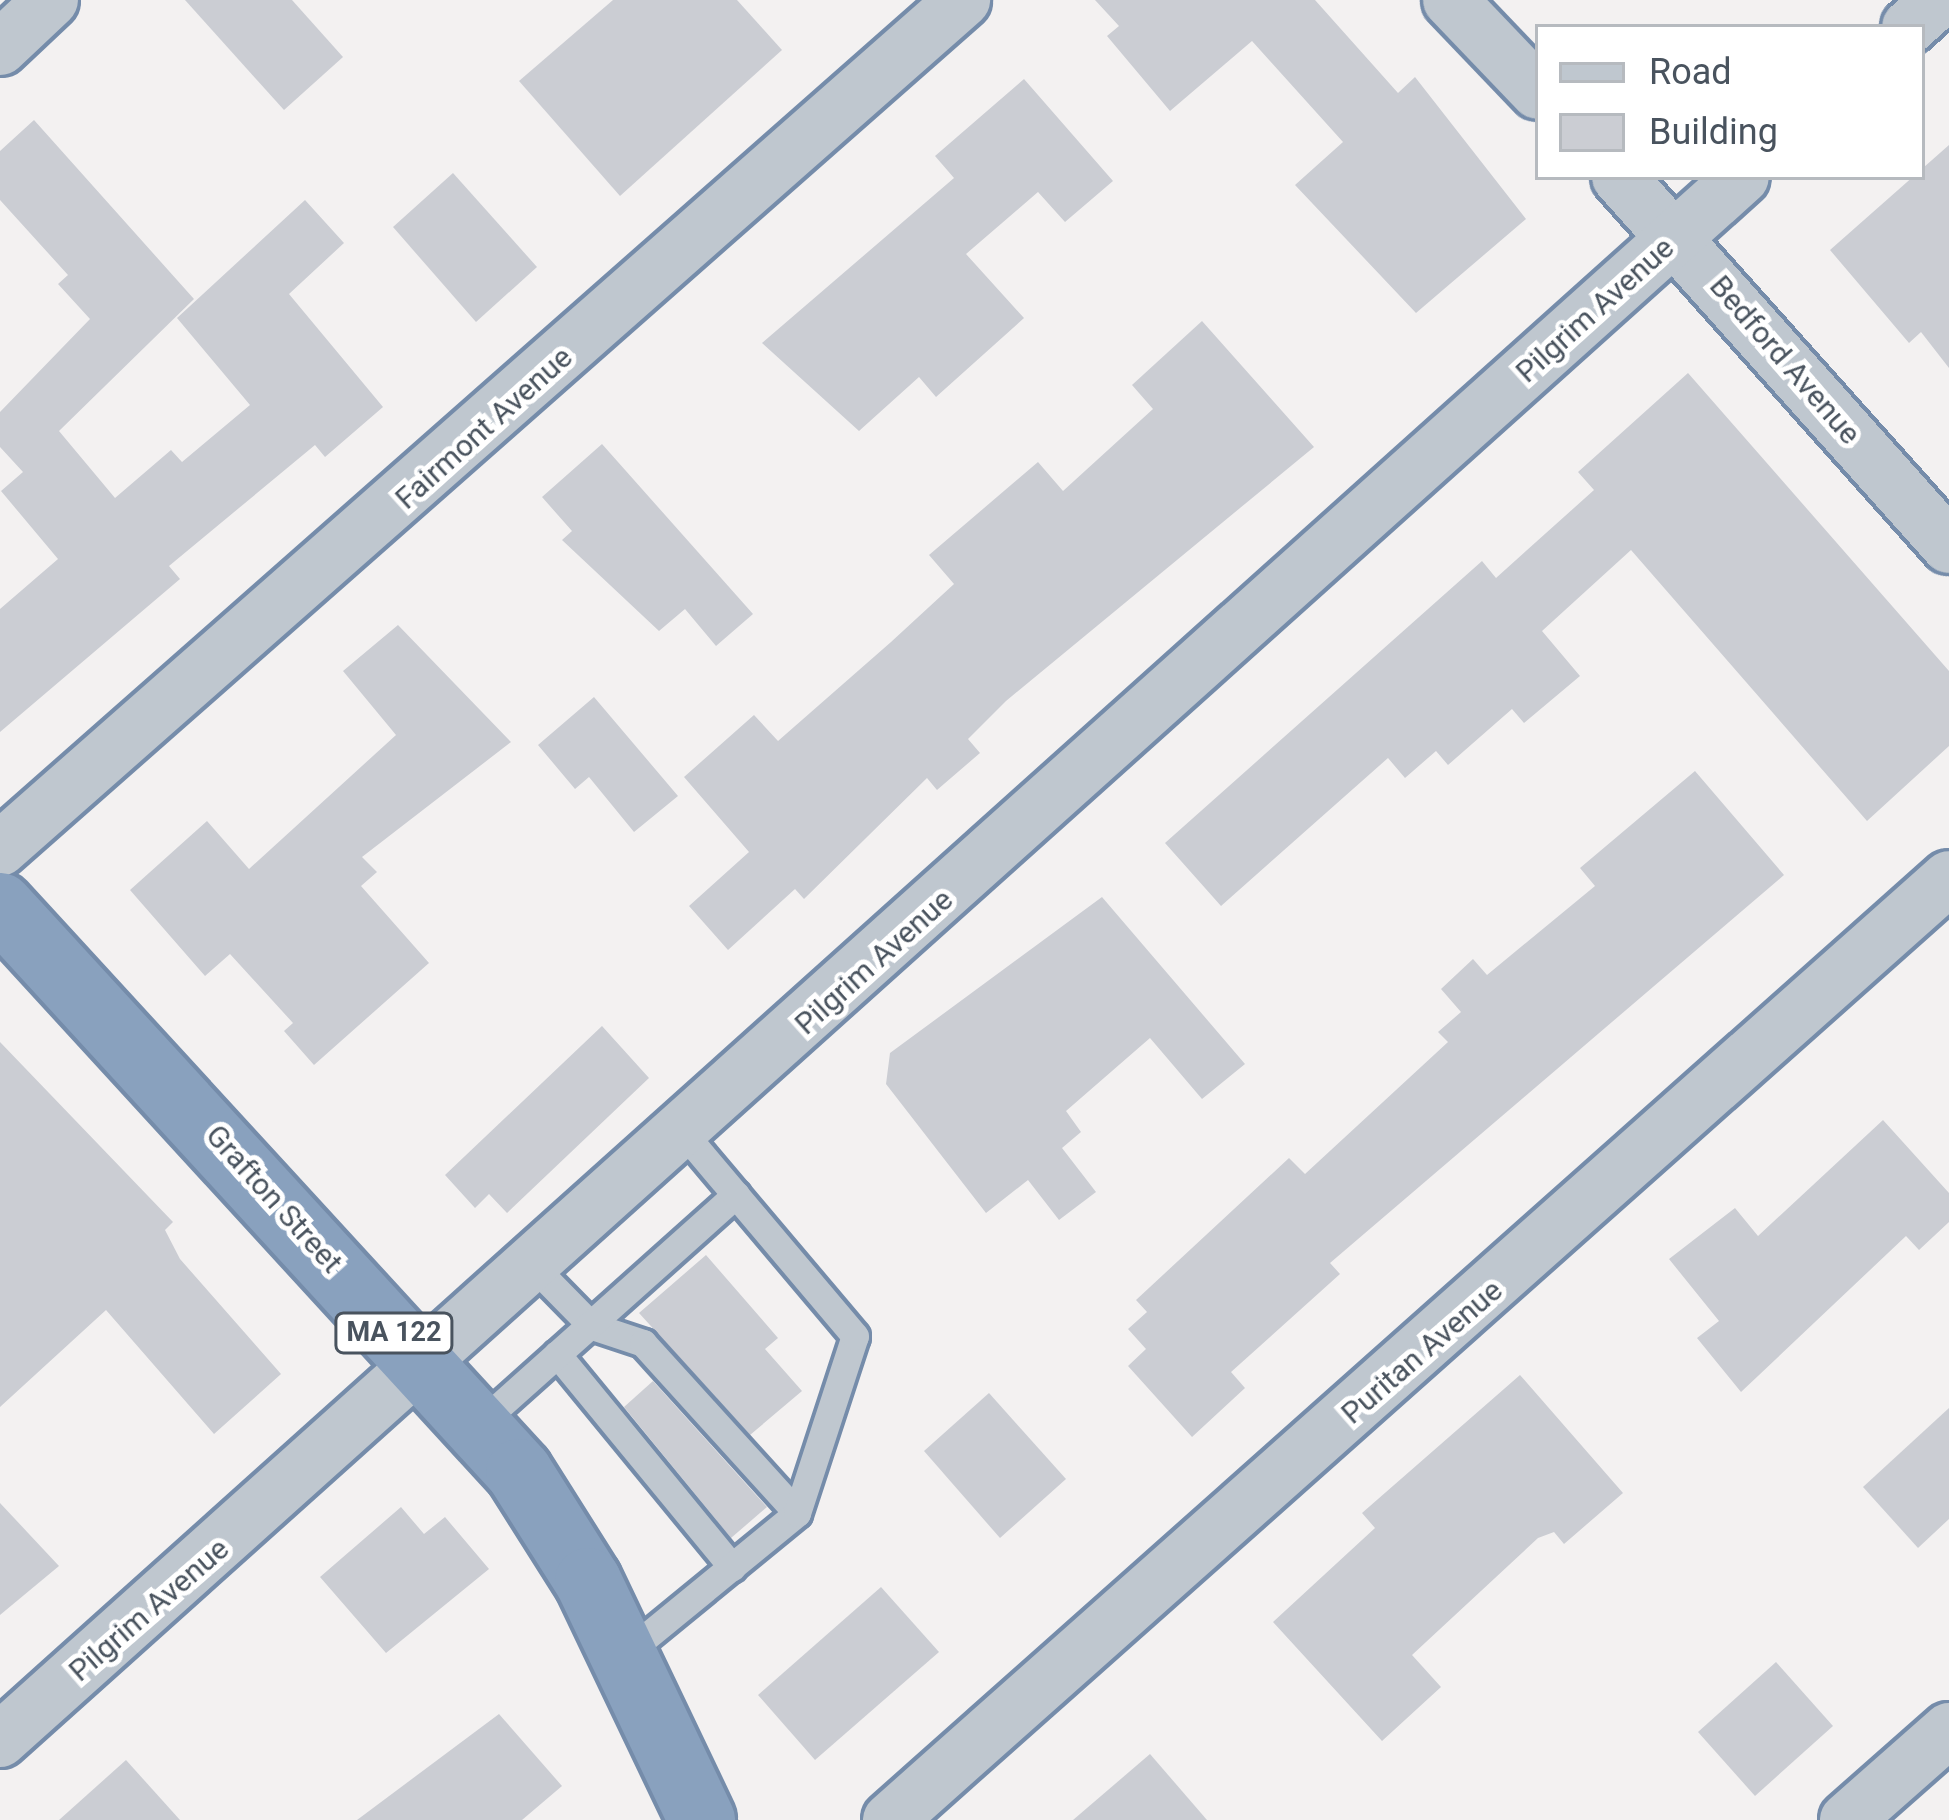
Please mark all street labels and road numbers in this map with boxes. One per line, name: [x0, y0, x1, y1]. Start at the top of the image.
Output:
street label: Pilgrim Avenue: [1509, 230, 1681, 390]
street label: Bedford Avenue: [1702, 268, 1868, 452]
street label: Fairmont Avenue: [388, 339, 580, 517]
street label: Pilgrim Avenue: [788, 882, 960, 1042]
street label: Grafton Street: [198, 1118, 350, 1280]
street label: Puritan Avenue: [1334, 1272, 1510, 1432]
road number: MA 122: [334, 1312, 454, 1354]
street label: Pilgrim Avenue: [62, 1531, 236, 1689]

